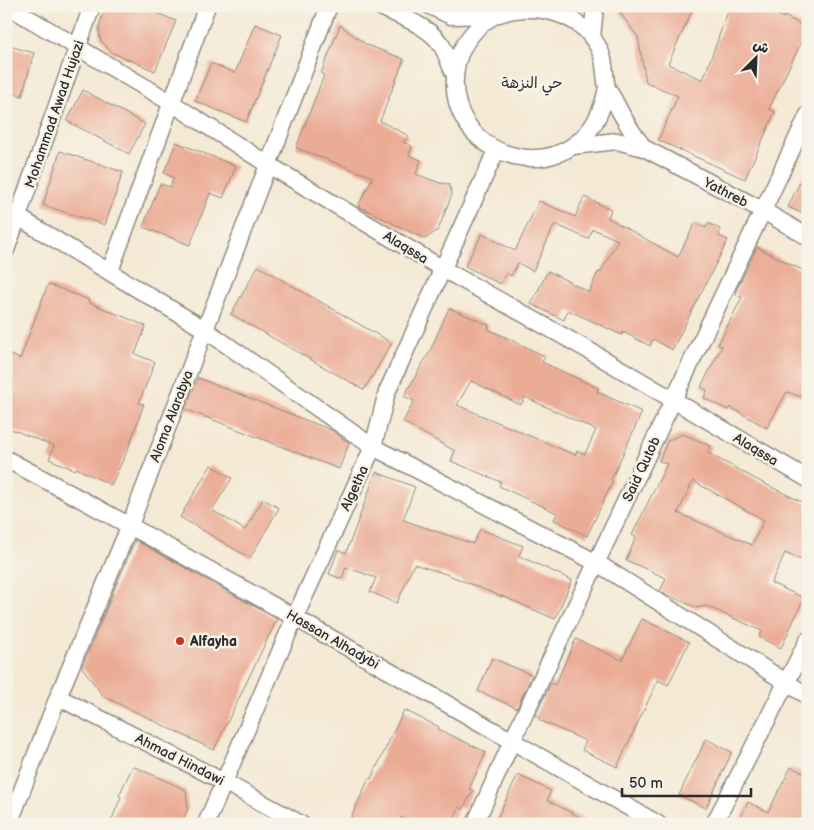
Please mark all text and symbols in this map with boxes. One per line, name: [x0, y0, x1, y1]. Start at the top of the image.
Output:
north arrow: [732, 32, 782, 82]
text: ش: [751, 36, 772, 57]
street label: Mohammad Awad Hujazi: [21, 38, 88, 190]
district label: حي النزهة: [502, 74, 562, 96]
street label: Yathreb: [700, 174, 751, 211]
street label: Alaqssa: [380, 227, 431, 267]
street label: Aloma Alarabya: [146, 368, 197, 464]
street label: Alaqssa: [730, 429, 781, 469]
street label: Said Qutob: [619, 434, 664, 504]
street label: Algetha: [337, 463, 372, 514]
street label: Hassan Alhadybi: [283, 606, 382, 673]
place label: Alfayha: [189, 633, 237, 650]
marker: Alfayha: [174, 635, 186, 647]
street label: Ahmad Hindawi: [132, 730, 227, 789]
scale bar: [622, 765, 750, 797]
text: 50 m: [629, 774, 663, 793]

